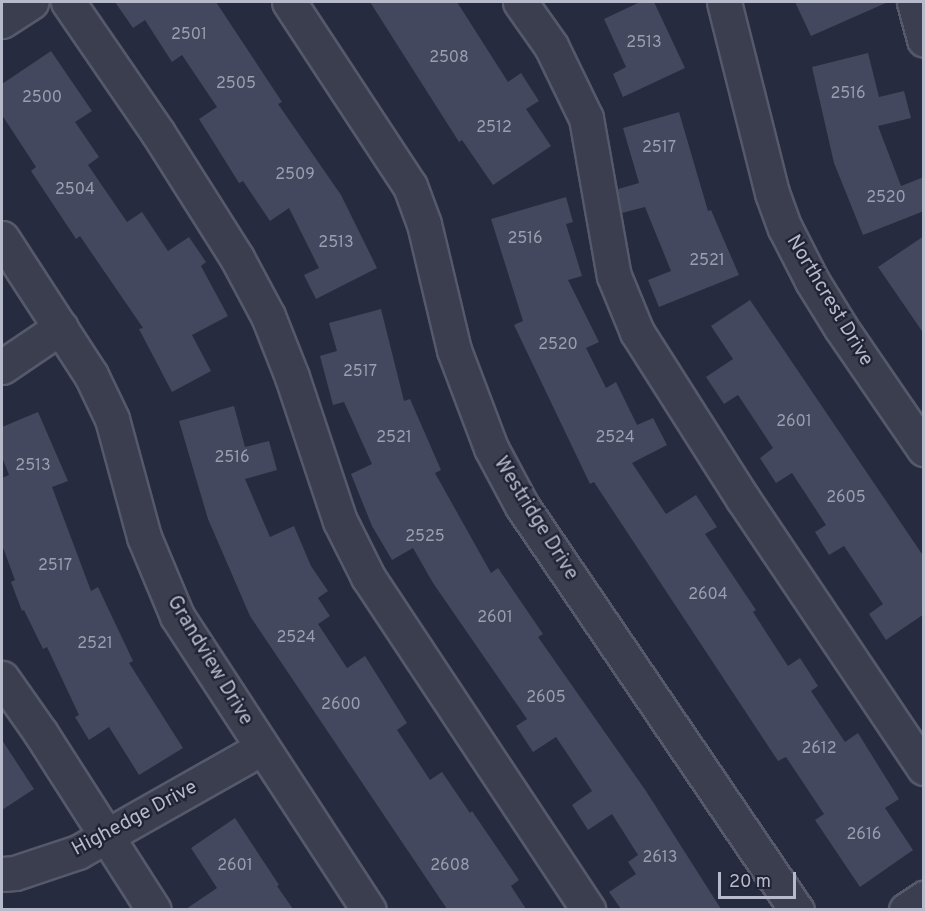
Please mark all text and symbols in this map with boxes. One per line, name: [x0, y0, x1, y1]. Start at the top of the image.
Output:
house number: 2501: [171, 25, 207, 45]
house number: 2513: [626, 33, 662, 53]
house number: 2508: [429, 48, 469, 68]
house number: 2505: [216, 74, 256, 94]
house number: 2516: [830, 84, 866, 104]
house number: 2500: [22, 88, 62, 108]
house number: 2512: [476, 118, 512, 138]
house number: 2517: [642, 138, 676, 158]
house number: 2509: [275, 165, 315, 185]
house number: 2504: [55, 180, 95, 200]
house number: 2520: [866, 188, 906, 208]
house number: 2516: [507, 229, 543, 249]
street label: Northcrest Drive: [780, 231, 878, 371]
house number: 2513: [318, 233, 354, 253]
house number: 2521: [689, 251, 725, 271]
house number: 2520: [538, 335, 578, 355]
house number: 2517: [343, 362, 377, 382]
house number: 2601: [776, 412, 812, 432]
house number: 2521: [376, 428, 412, 448]
house number: 2524: [595, 428, 635, 448]
house number: 2516: [214, 448, 250, 468]
street label: Westridge Drive: [487, 453, 583, 585]
house number: 2513: [15, 456, 51, 476]
house number: 2605: [826, 488, 866, 508]
house number: 2525: [405, 527, 445, 547]
house number: 2517: [38, 556, 72, 576]
house number: 2604: [688, 585, 728, 605]
street label: Grandview Drive: [161, 592, 257, 730]
house number: 2601: [477, 608, 513, 628]
house number: 2524: [276, 628, 316, 648]
house number: 2521: [77, 634, 113, 654]
house number: 2605: [526, 688, 566, 708]
house number: 2600: [321, 695, 361, 715]
house number: 2612: [801, 739, 837, 759]
street label: Highedge Drive: [68, 776, 202, 862]
house number: 2616: [847, 825, 881, 845]
house number: 2613: [643, 848, 677, 868]
house number: 2601: [217, 856, 253, 876]
house number: 2608: [430, 856, 470, 876]
scale bar: [721, 860, 799, 898]
text: 20 m: [729, 871, 771, 894]

